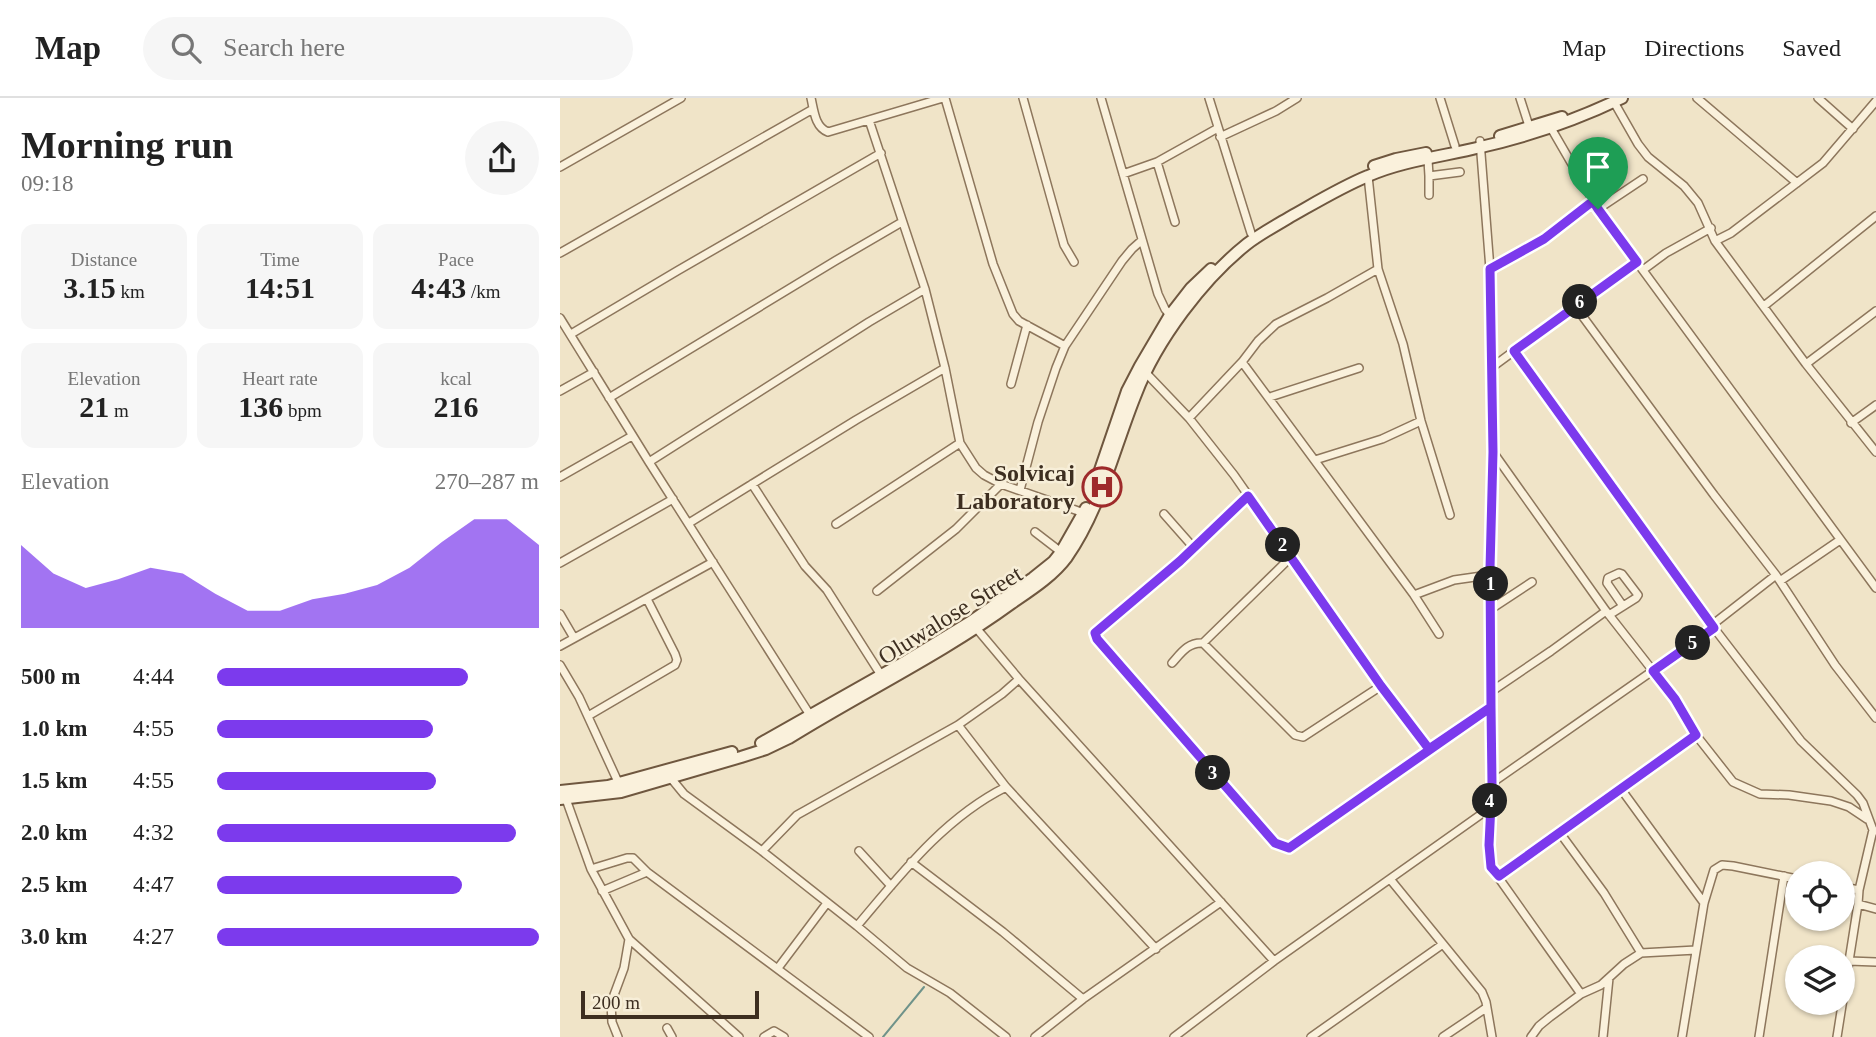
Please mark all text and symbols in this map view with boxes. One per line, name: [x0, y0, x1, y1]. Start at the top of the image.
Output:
search box: [143, 17, 633, 80]
icon: search: [167, 29, 205, 67]
text: Map: [35, 30, 101, 66]
text: Search here: [223, 33, 345, 62]
text: Map: [1562, 35, 1606, 61]
text: Directions: [1644, 35, 1744, 61]
text: Saved: [1782, 35, 1841, 61]
button: share: [465, 121, 539, 195]
text: Morning run: [21, 124, 233, 166]
pin: [1568, 137, 1628, 209]
icon: arrive: [1579, 148, 1617, 186]
text: 09:18: [21, 171, 73, 196]
text: Distance: [71, 249, 137, 270]
text: Time: [260, 249, 300, 270]
text: Pace: [438, 249, 474, 270]
text: 3.15: [63, 271, 116, 304]
text: 14:51: [245, 271, 315, 304]
text: 4:43: [411, 271, 466, 304]
text: km: [116, 281, 145, 302]
text: /km: [466, 281, 501, 302]
pin: 6: [1562, 284, 1598, 320]
text: 6: [1575, 291, 1584, 312]
text: Elevation: [68, 368, 140, 389]
text: Heart rate: [242, 368, 318, 389]
text: kcal: [440, 368, 472, 389]
text: 21: [79, 390, 109, 423]
text: 136: [238, 390, 283, 423]
text: 216: [434, 390, 479, 423]
text: m: [109, 400, 129, 421]
text: bpm: [283, 400, 322, 421]
place label: Solvicaj Laboratory: [956, 460, 1075, 514]
hospital icon: Solvicaj Laboratory: [1081, 466, 1123, 508]
text: Elevation: [21, 469, 109, 494]
text: 270–287 m: [435, 469, 539, 494]
pin: 2: [1266, 528, 1300, 562]
text: 2: [1278, 534, 1287, 555]
street label: Oluwalose Street: [873, 560, 1027, 670]
pin: 1: [1474, 566, 1508, 602]
text: 1: [1486, 573, 1495, 594]
pin: 5: [1676, 626, 1710, 660]
text: 5: [1688, 632, 1697, 653]
text: 500 m: [21, 664, 80, 689]
text: 4:44: [133, 664, 174, 689]
text: 1.0 km: [21, 716, 87, 741]
text: 4:55: [133, 716, 174, 741]
pin: 3: [1196, 756, 1230, 790]
text: 3: [1208, 762, 1217, 783]
text: 1.5 km: [21, 768, 87, 793]
text: 4:55: [133, 768, 174, 793]
pin: 4: [1472, 784, 1508, 818]
text: 4: [1485, 790, 1494, 811]
text: 2.0 km: [21, 820, 87, 845]
text: 4:32: [133, 820, 174, 845]
map controls: [1785, 861, 1855, 1015]
button: locate: [1785, 861, 1855, 931]
text: 2.5 km: [21, 872, 87, 897]
text: 4:47: [133, 872, 174, 897]
text: 3.0 km: [21, 924, 87, 949]
text: 4:27: [133, 924, 174, 949]
button: layers: [1785, 945, 1855, 1015]
scale bar: [581, 988, 760, 1020]
text: 200 m: [592, 992, 640, 1013]

